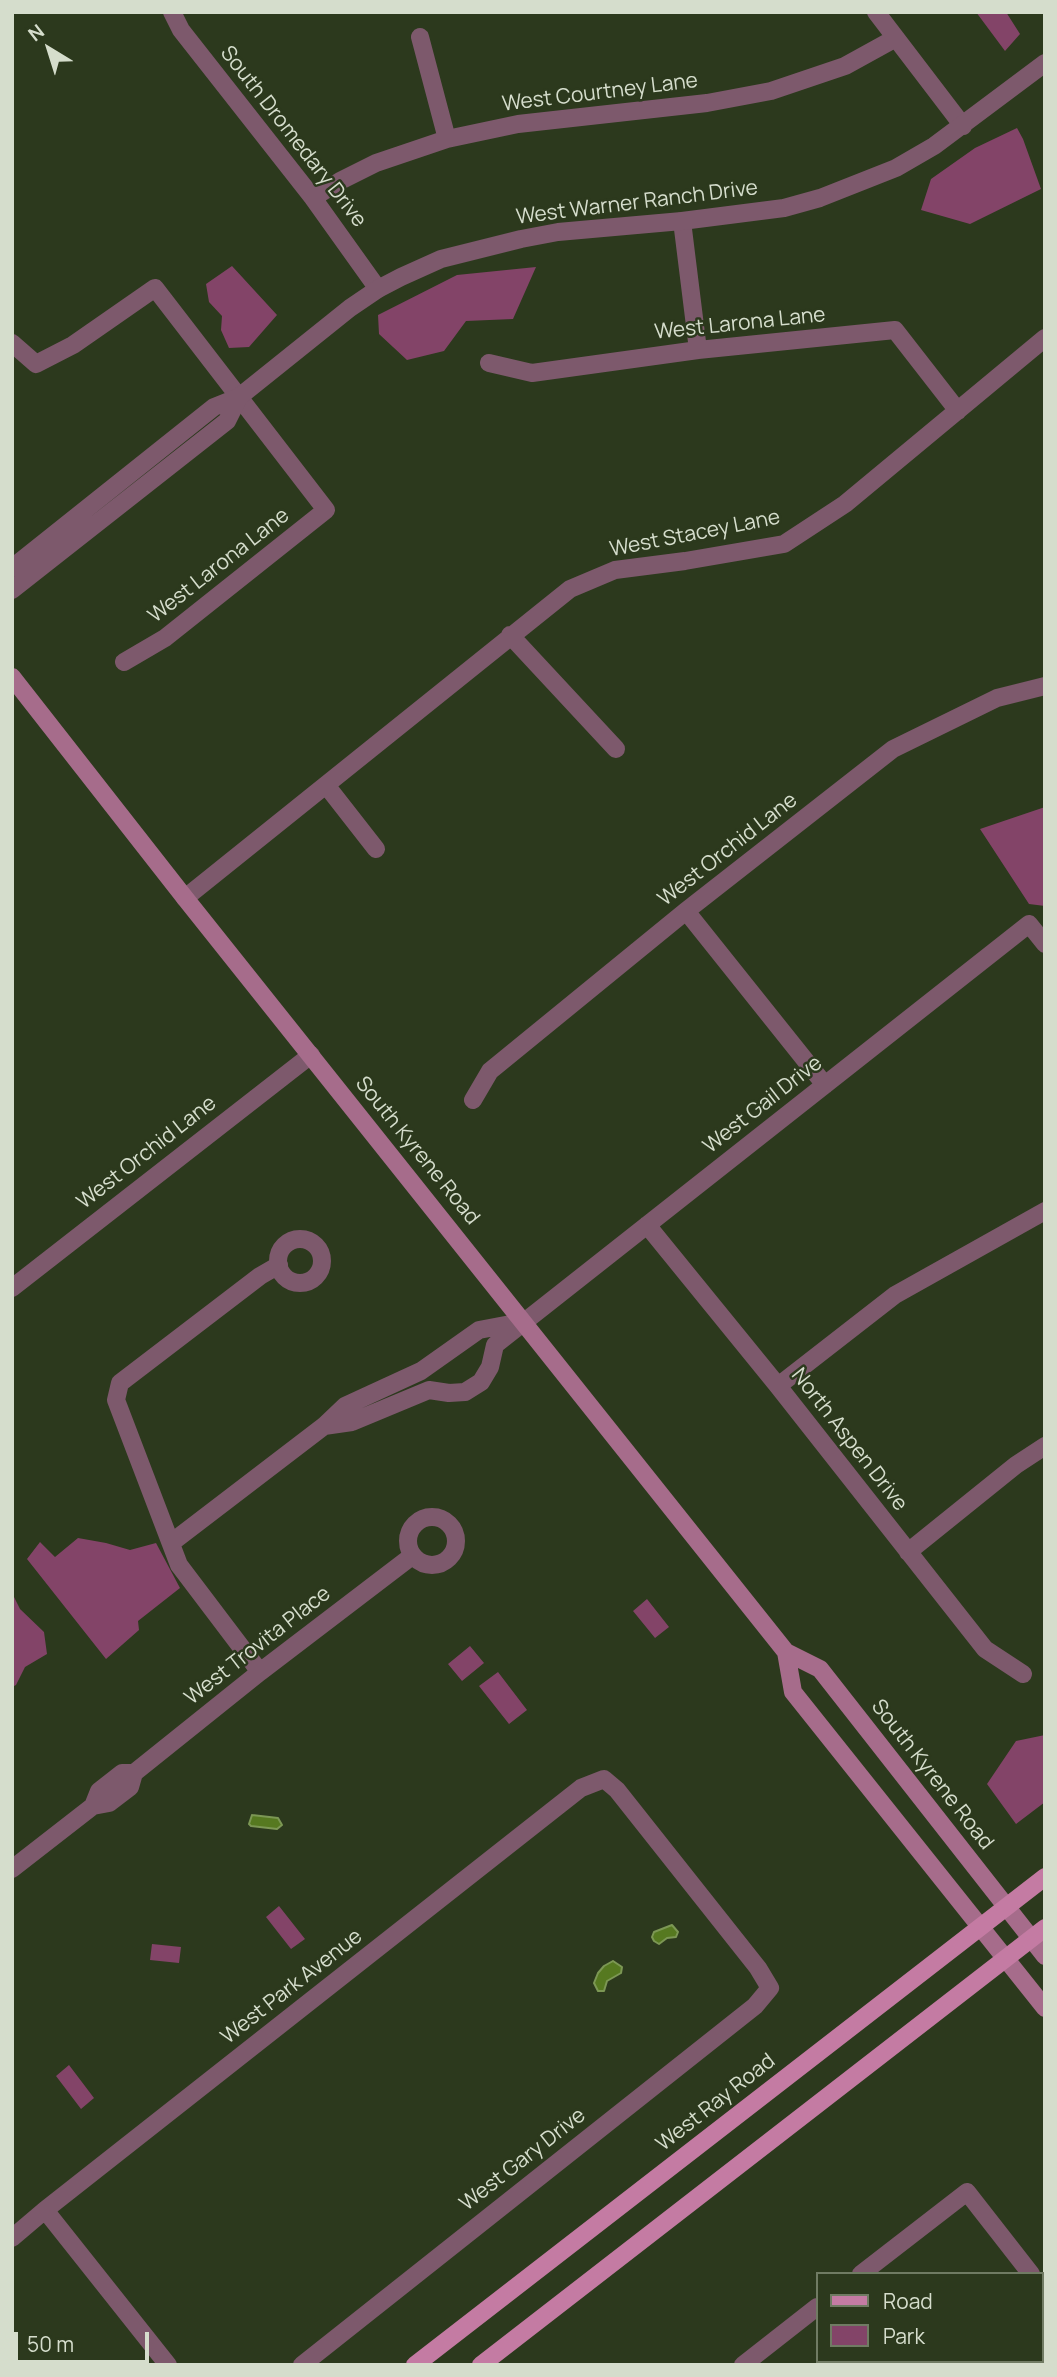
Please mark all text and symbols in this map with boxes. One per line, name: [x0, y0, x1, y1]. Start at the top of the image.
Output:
north arrow: [14, 14, 84, 84]
text: N: [23, 18, 49, 47]
street label: South Dromedary Drive: [215, 41, 371, 233]
street label: West Courtney Lane: [501, 68, 699, 118]
street label: West Warner Ranch Drive: [515, 176, 759, 230]
street label: West Larona Lane: [653, 302, 827, 346]
street label: West Larona Lane: [144, 503, 294, 629]
street label: West Stacey Lane: [608, 505, 782, 563]
street label: West Orchid Lane: [653, 788, 803, 912]
street label: West Gail Drive: [699, 1051, 827, 1159]
street label: South Kyrene Road: [349, 1072, 485, 1230]
street label: West Orchid Lane: [72, 1091, 222, 1215]
street label: North Aspen Drive: [786, 1364, 912, 1516]
street label: West Trovita Place: [180, 1581, 336, 1711]
street label: South Kyrene Road: [866, 1695, 998, 1855]
street label: West Park Avenue: [216, 1924, 368, 2050]
street label: West Ray Road: [652, 2049, 780, 2157]
street label: West Gary Drive: [455, 2103, 591, 2217]
legend: [816, 2272, 1043, 2363]
text: Road: [883, 2287, 933, 2315]
scale bar: [18, 2318, 152, 2362]
text: Park: [883, 2322, 925, 2350]
text: 50 m: [27, 2330, 74, 2358]

